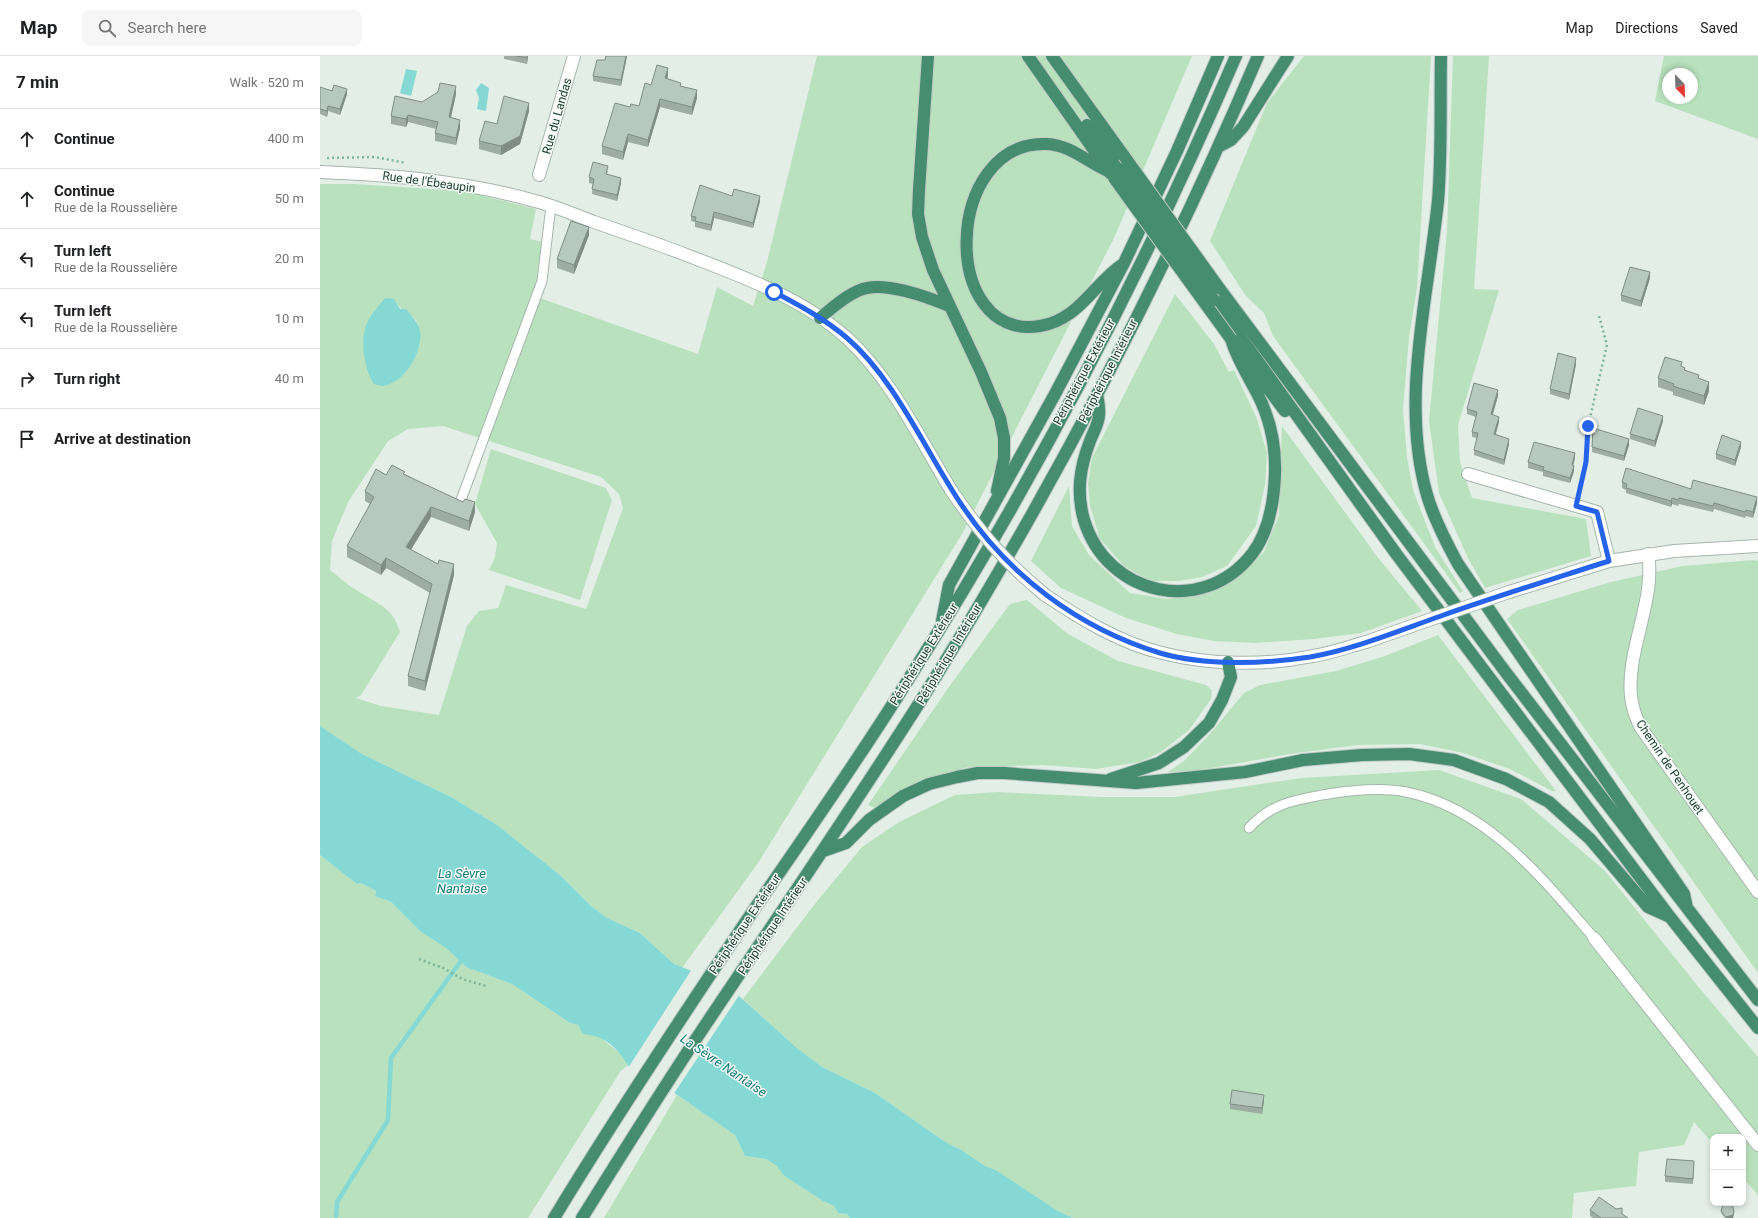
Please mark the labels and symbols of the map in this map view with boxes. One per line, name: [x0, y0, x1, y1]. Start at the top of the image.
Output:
north arrow: [1662, 68, 1698, 104]
street label: Rue du Landas: [539, 76, 575, 156]
street label: Rue de l'Ébeaupin: [382, 168, 477, 195]
route start: [765, 283, 783, 301]
street label: Périphérique Extérieur: [1050, 317, 1118, 427]
street label: Périphérique Intérieur: [1076, 317, 1140, 425]
route end: [1579, 417, 1597, 435]
street label: Périphérique Extérieur: [887, 601, 961, 707]
street label: Périphérique Intérieur: [914, 601, 984, 707]
street label: Chemin de Penhouet: [1633, 717, 1707, 817]
water label: La Sèvre Nantaise: [437, 866, 487, 896]
street label: Périphérique Extérieur: [706, 871, 784, 977]
street label: Périphérique Intérieur: [735, 875, 811, 977]
water label: La Sèvre Nantaise: [678, 1031, 770, 1100]

